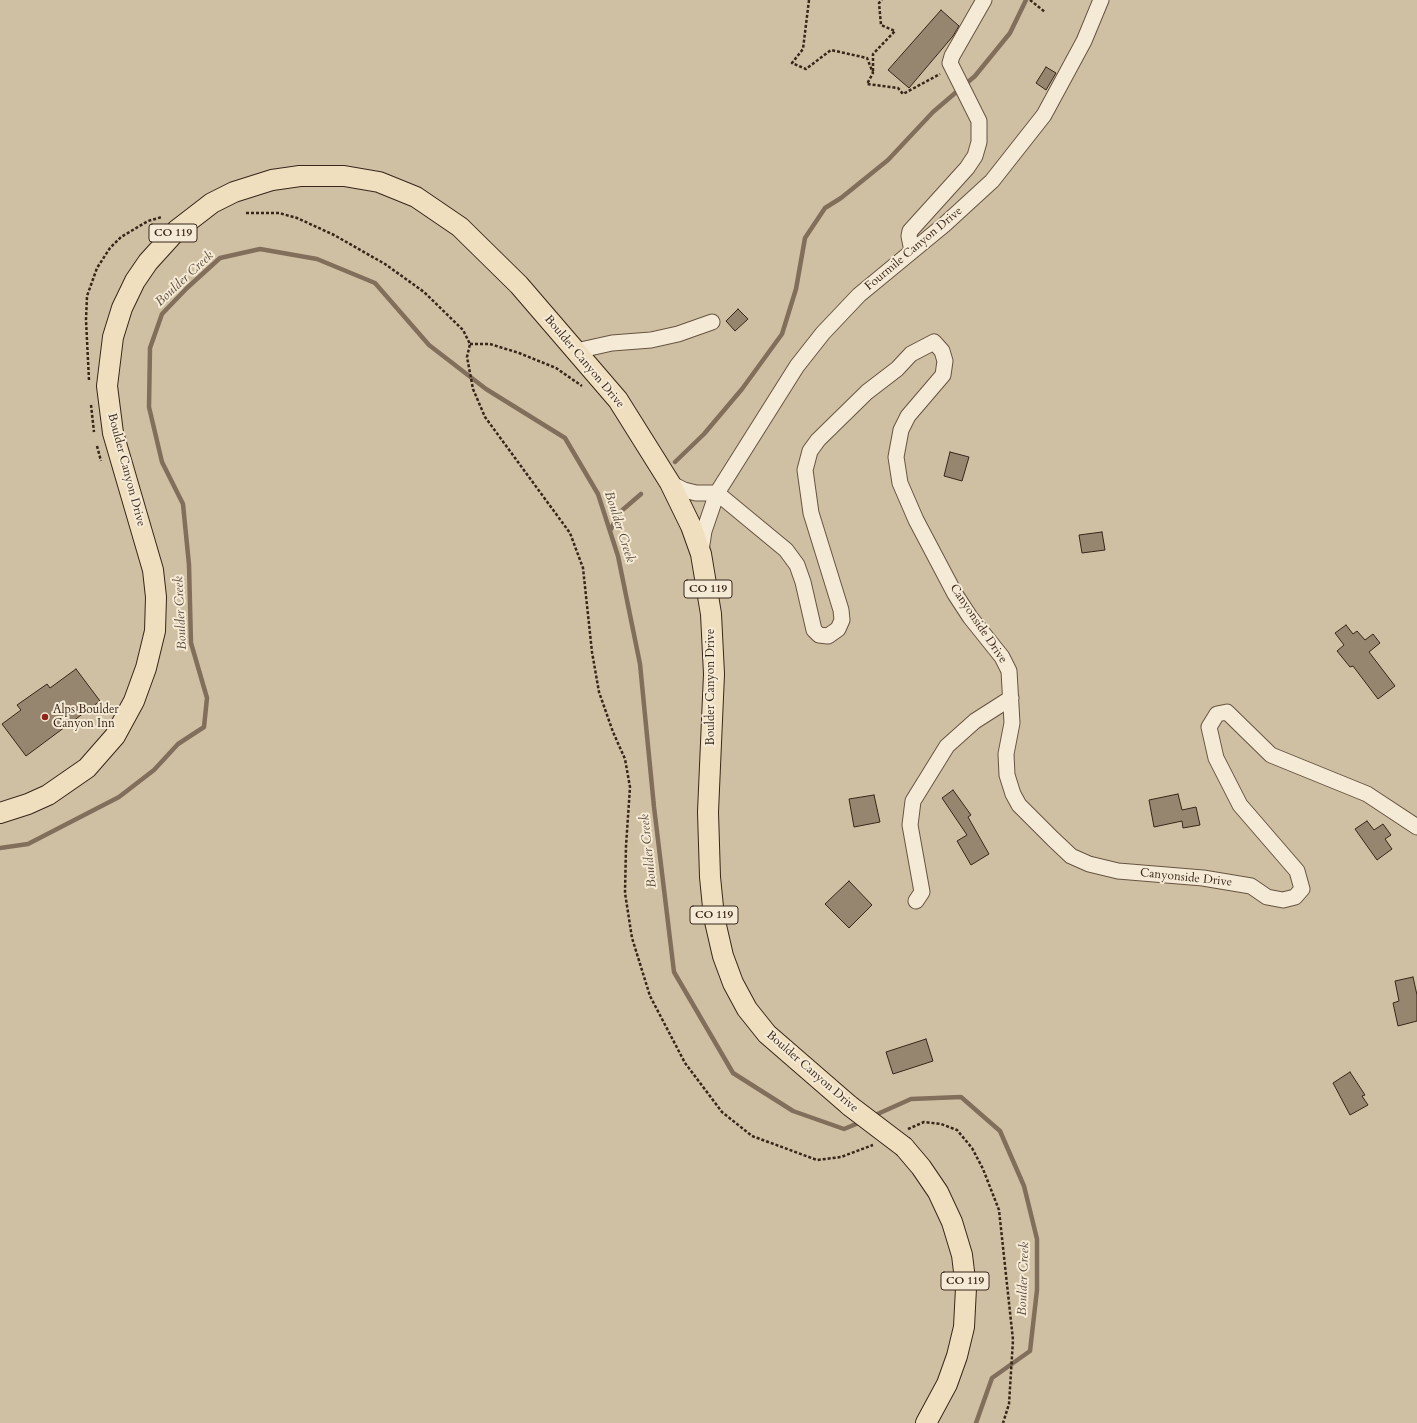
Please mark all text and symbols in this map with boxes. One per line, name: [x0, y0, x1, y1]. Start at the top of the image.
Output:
street label: Fourmile Canyon Drive: [862, 204, 966, 294]
road number: CO 119: [149, 224, 197, 242]
water label: Boulder Creek: [153, 248, 217, 310]
street label: Boulder Canyon Drive: [541, 313, 627, 411]
street label: Boulder Canyon Drive: [104, 412, 148, 528]
water label: Boulder Creek: [600, 489, 638, 565]
water label: Boulder Creek: [171, 576, 191, 650]
road number: CO 119: [684, 580, 732, 598]
street label: Canyonside Drive: [946, 582, 1010, 666]
street label: Boulder Canyon Drive: [704, 629, 718, 745]
place label: Alps Boulder Canyon Inn: [53, 703, 119, 731]
marker: Alps Boulder Canyon Inn: [40, 712, 50, 722]
water label: Boulder Creek: [637, 813, 661, 889]
street label: Canyonside Drive: [1139, 866, 1233, 890]
road number: CO 119: [690, 906, 738, 924]
street label: Boulder Canyon Drive: [763, 1028, 861, 1116]
water label: Boulder Creek: [1015, 1242, 1033, 1316]
road number: CO 119: [941, 1272, 989, 1290]

